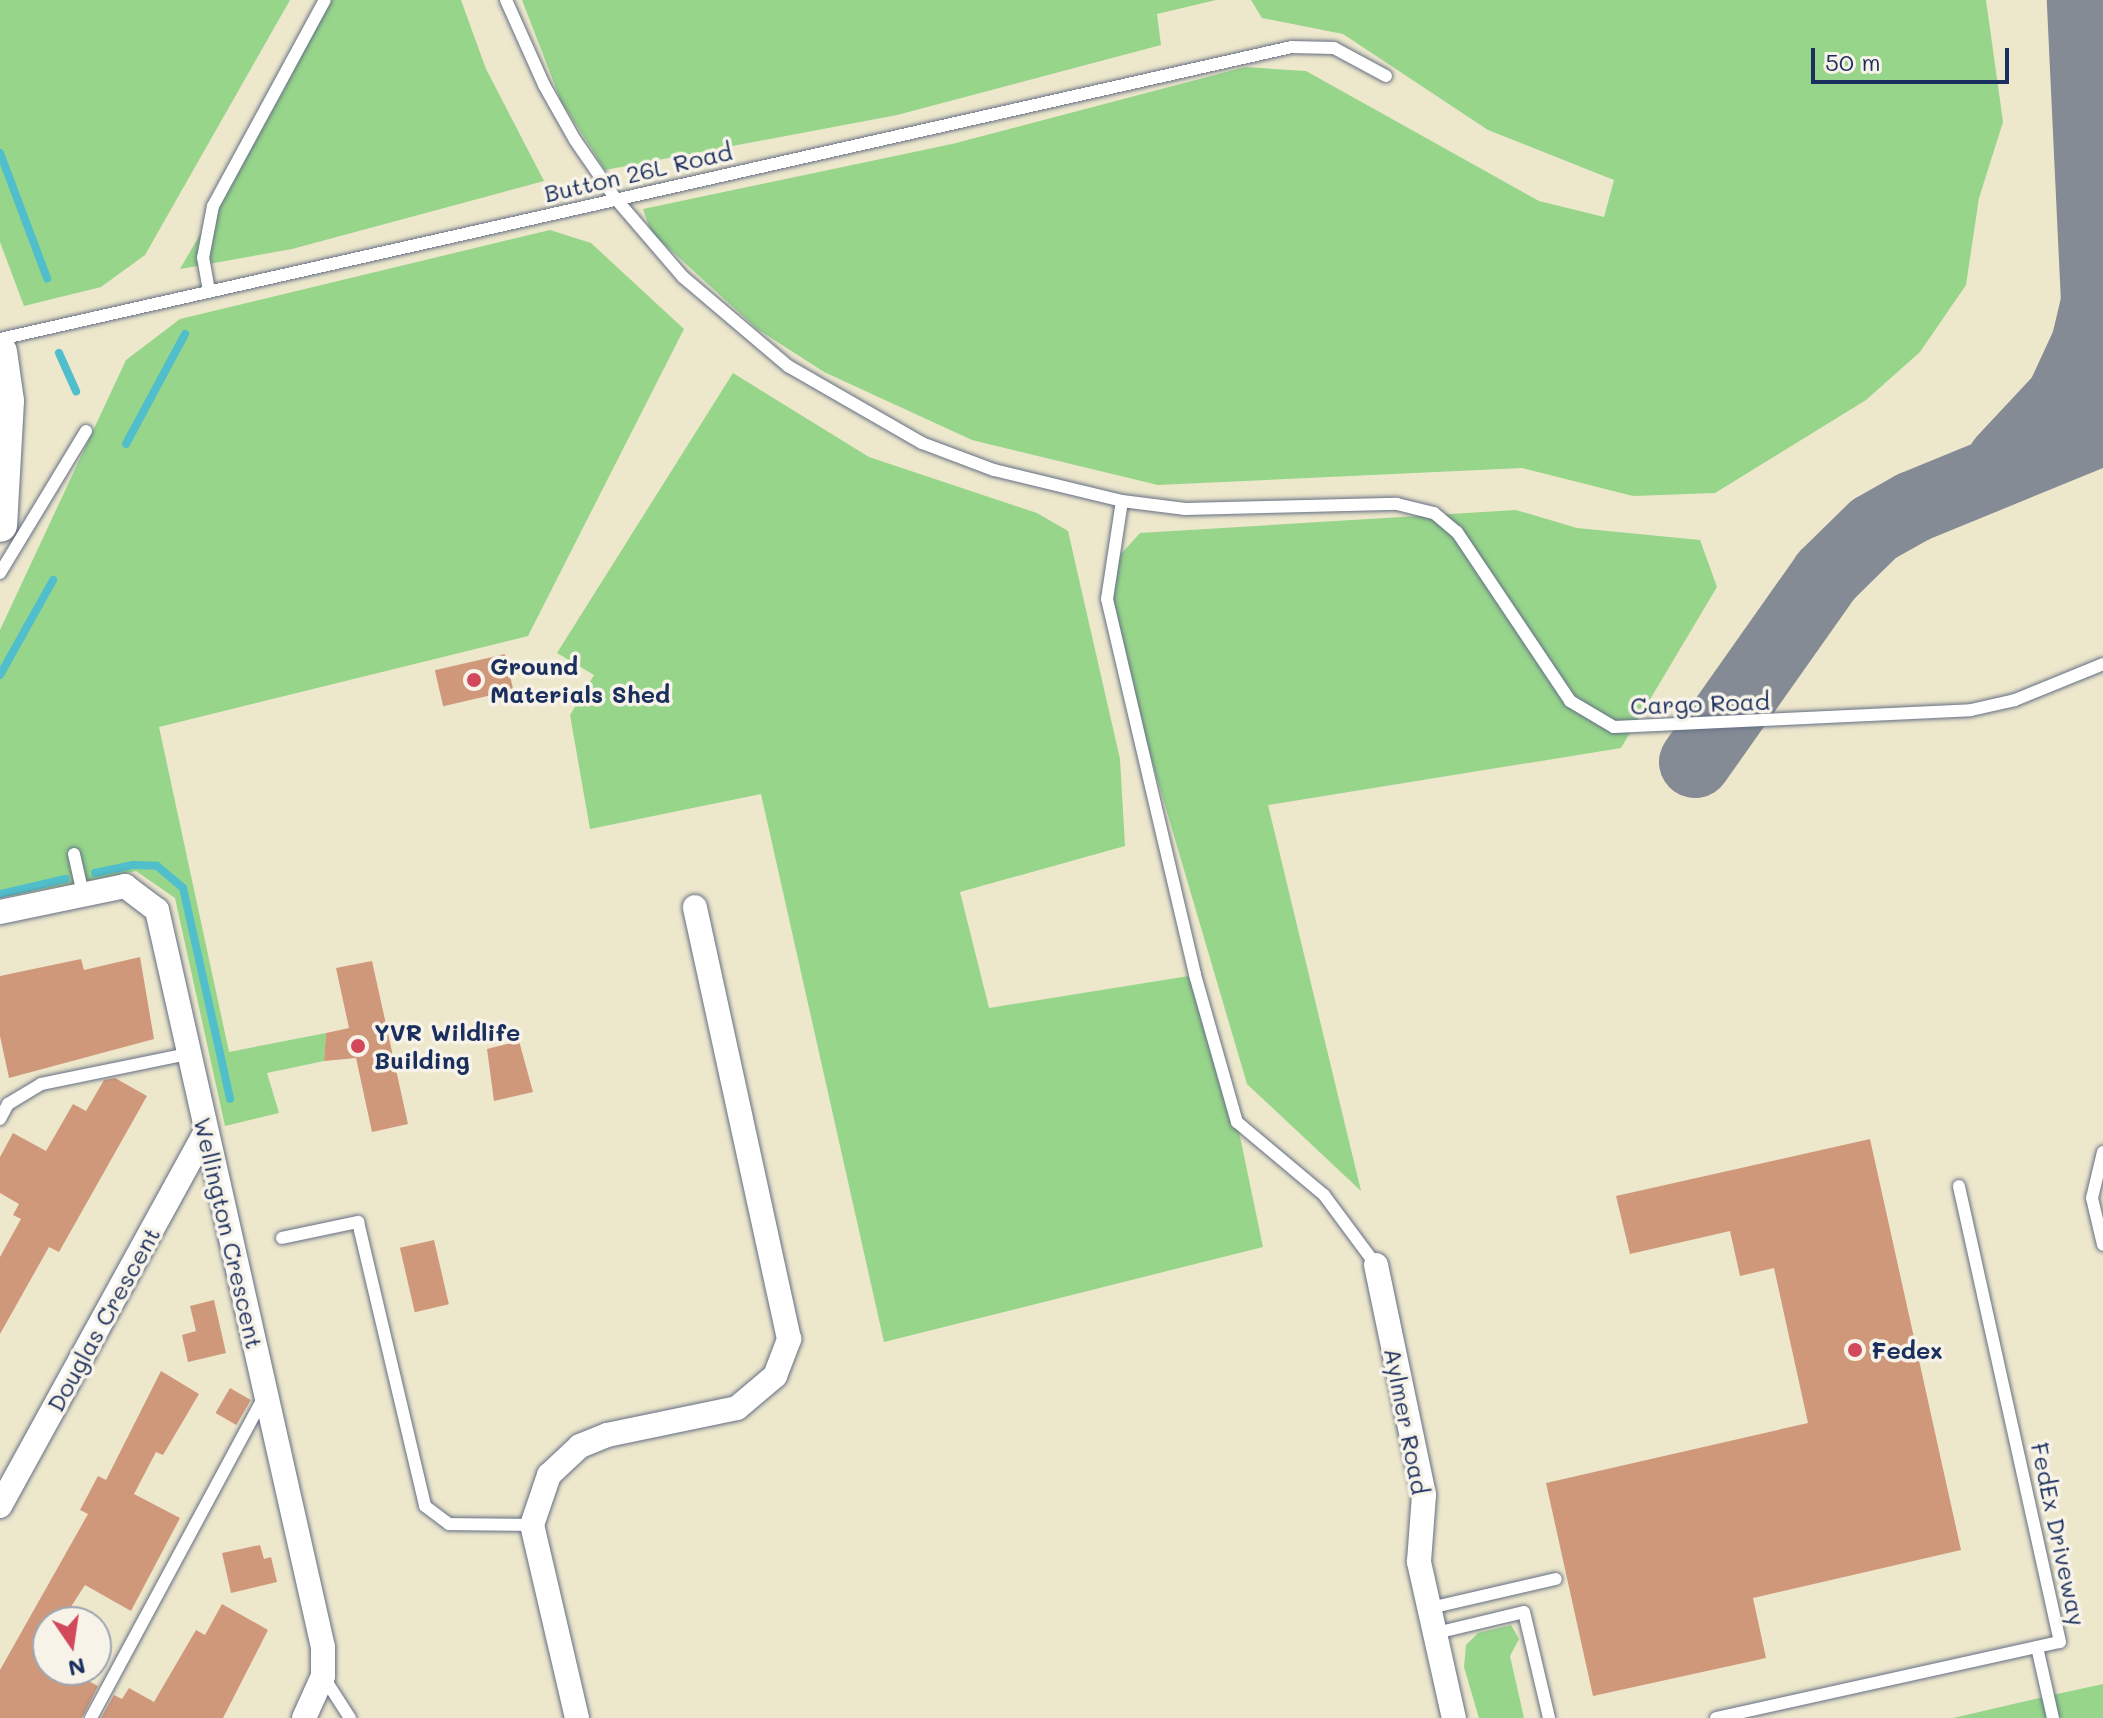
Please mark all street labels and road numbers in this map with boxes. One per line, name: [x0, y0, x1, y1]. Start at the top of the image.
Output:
street label: Button 26L Road: [541, 136, 735, 208]
street label: Cargo Road: [1630, 686, 1770, 720]
street label: Wellington Crescent: [188, 1114, 270, 1352]
street label: Douglas Crescent: [40, 1222, 166, 1416]
street label: Aylmer Road: [1379, 1345, 1435, 1497]
street label: FedEx Driveway: [2026, 1440, 2092, 1628]

